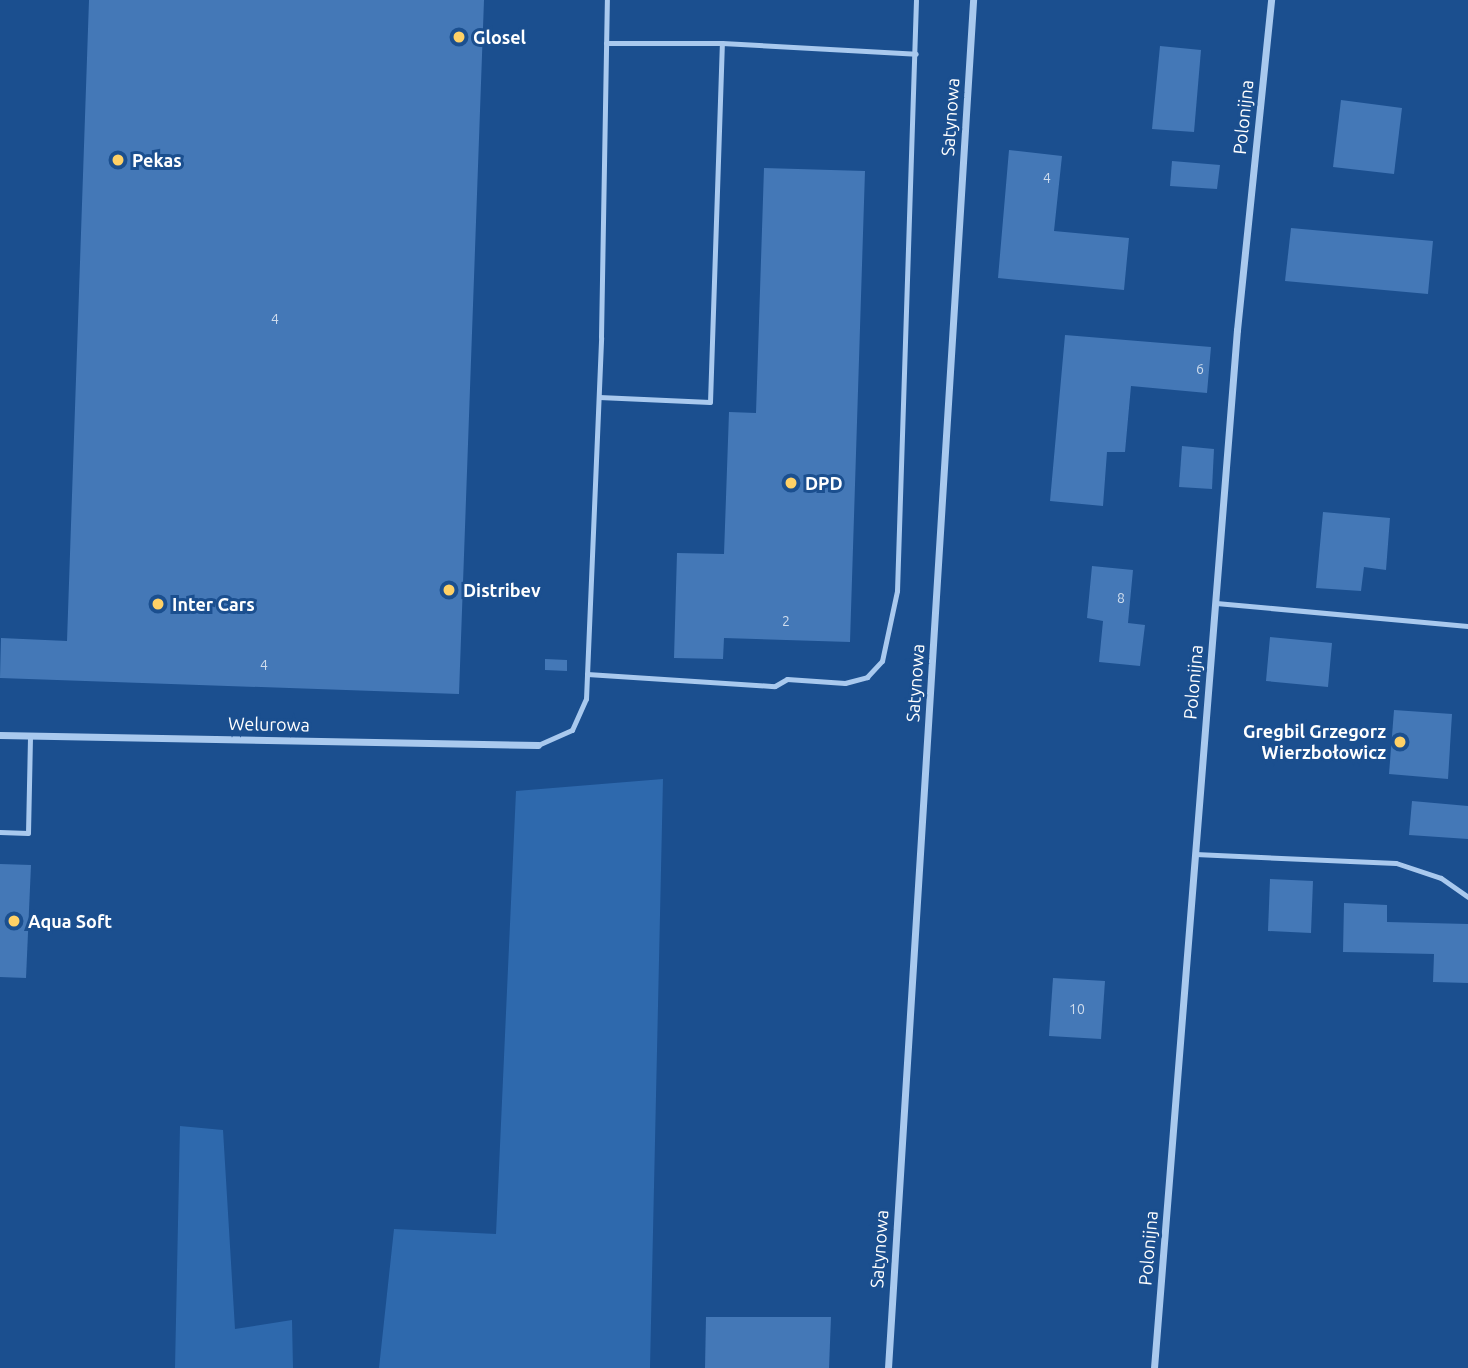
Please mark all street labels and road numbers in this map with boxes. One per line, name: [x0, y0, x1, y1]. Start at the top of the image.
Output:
street label: Satynowa: [936, 77, 964, 157]
street label: Polonijna: [1228, 79, 1258, 155]
street label: Satynowa: [901, 643, 929, 723]
street label: Polonijna: [1179, 644, 1207, 720]
street label: Welurowa: [228, 712, 310, 736]
street label: Satynowa: [865, 1209, 893, 1289]
street label: Polonijna: [1134, 1210, 1162, 1286]

